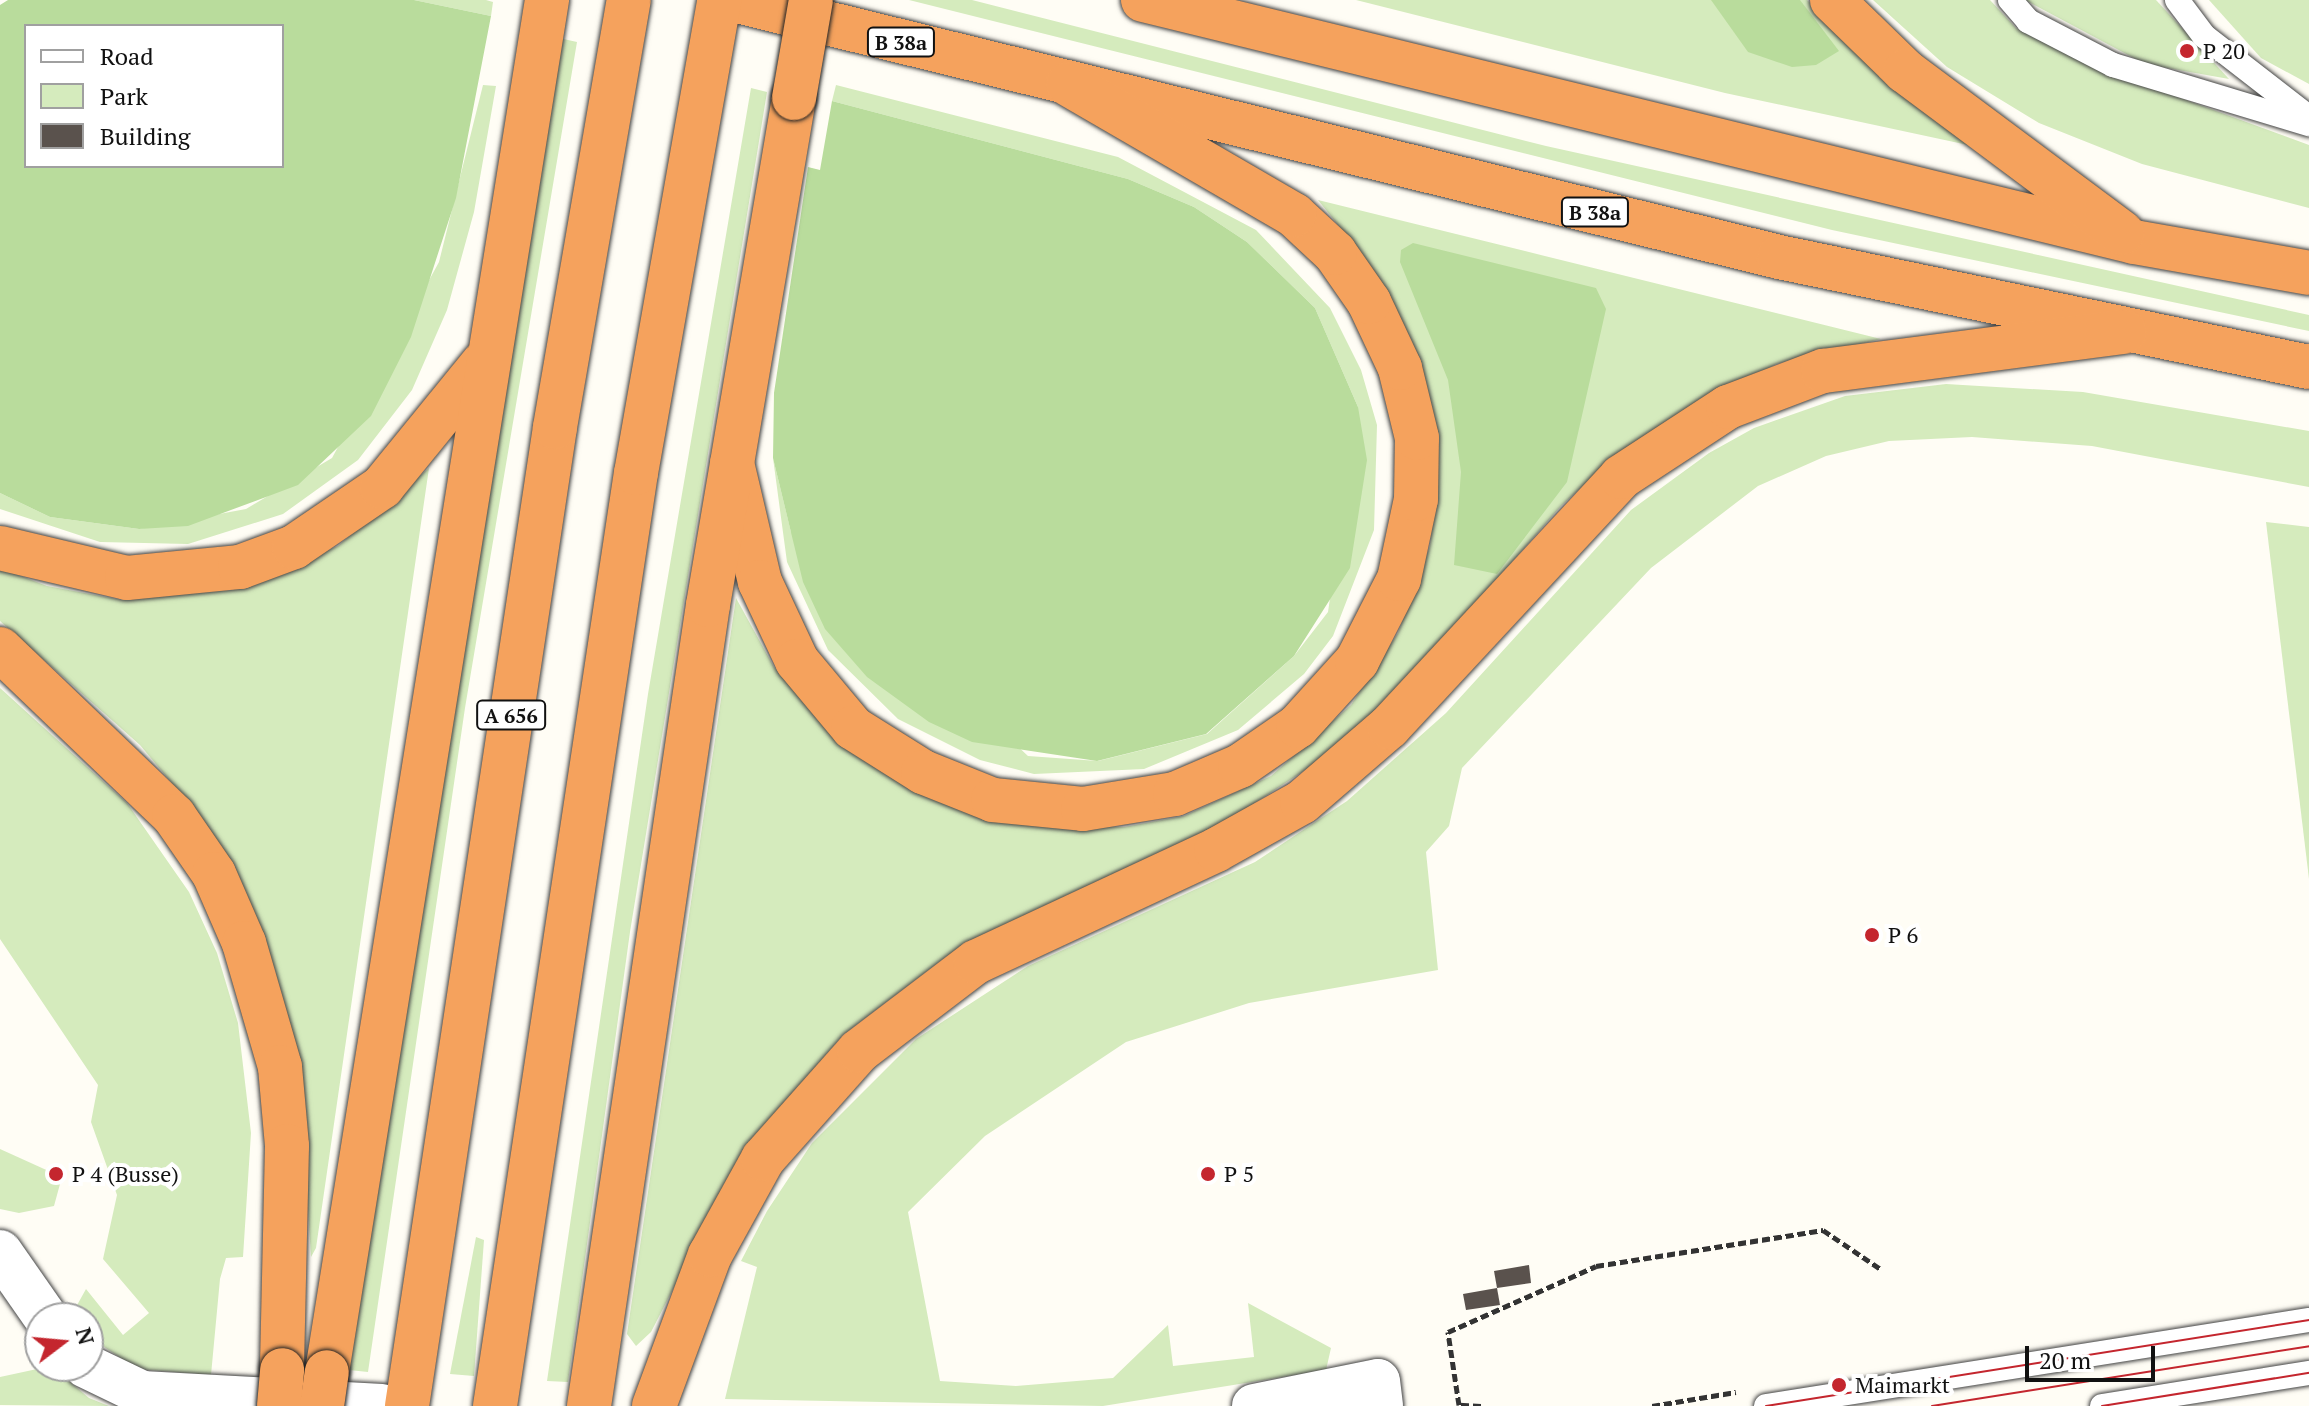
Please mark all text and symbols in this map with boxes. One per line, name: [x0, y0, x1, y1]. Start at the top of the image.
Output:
legend: [24, 24, 284, 168]
road number: B 38a: [865, 26, 937, 58]
place label: P 20: [2203, 38, 2245, 64]
text: Road: [100, 40, 154, 72]
marker: P 20: [2178, 42, 2196, 60]
text: Park: [100, 80, 148, 112]
text: Building: [100, 120, 190, 152]
road number: B 38a: [1559, 196, 1631, 228]
road number: A 656: [475, 699, 547, 731]
place label: P 6: [1888, 922, 1918, 948]
marker: P 6: [1863, 926, 1881, 944]
place label: P 4 (Busse): [72, 1161, 179, 1187]
place label: P 5: [1224, 1161, 1254, 1187]
marker: P 4 (Busse): [47, 1165, 65, 1183]
marker: P 5: [1199, 1165, 1217, 1183]
north arrow: [24, 1302, 104, 1382]
text: N: [69, 1324, 102, 1348]
scale bar: [2029, 1330, 2159, 1380]
text: 20 m: [2039, 1344, 2091, 1376]
place label: Maimarkt: [1855, 1372, 1950, 1398]
marker: Maimarkt: [1830, 1376, 1848, 1394]

